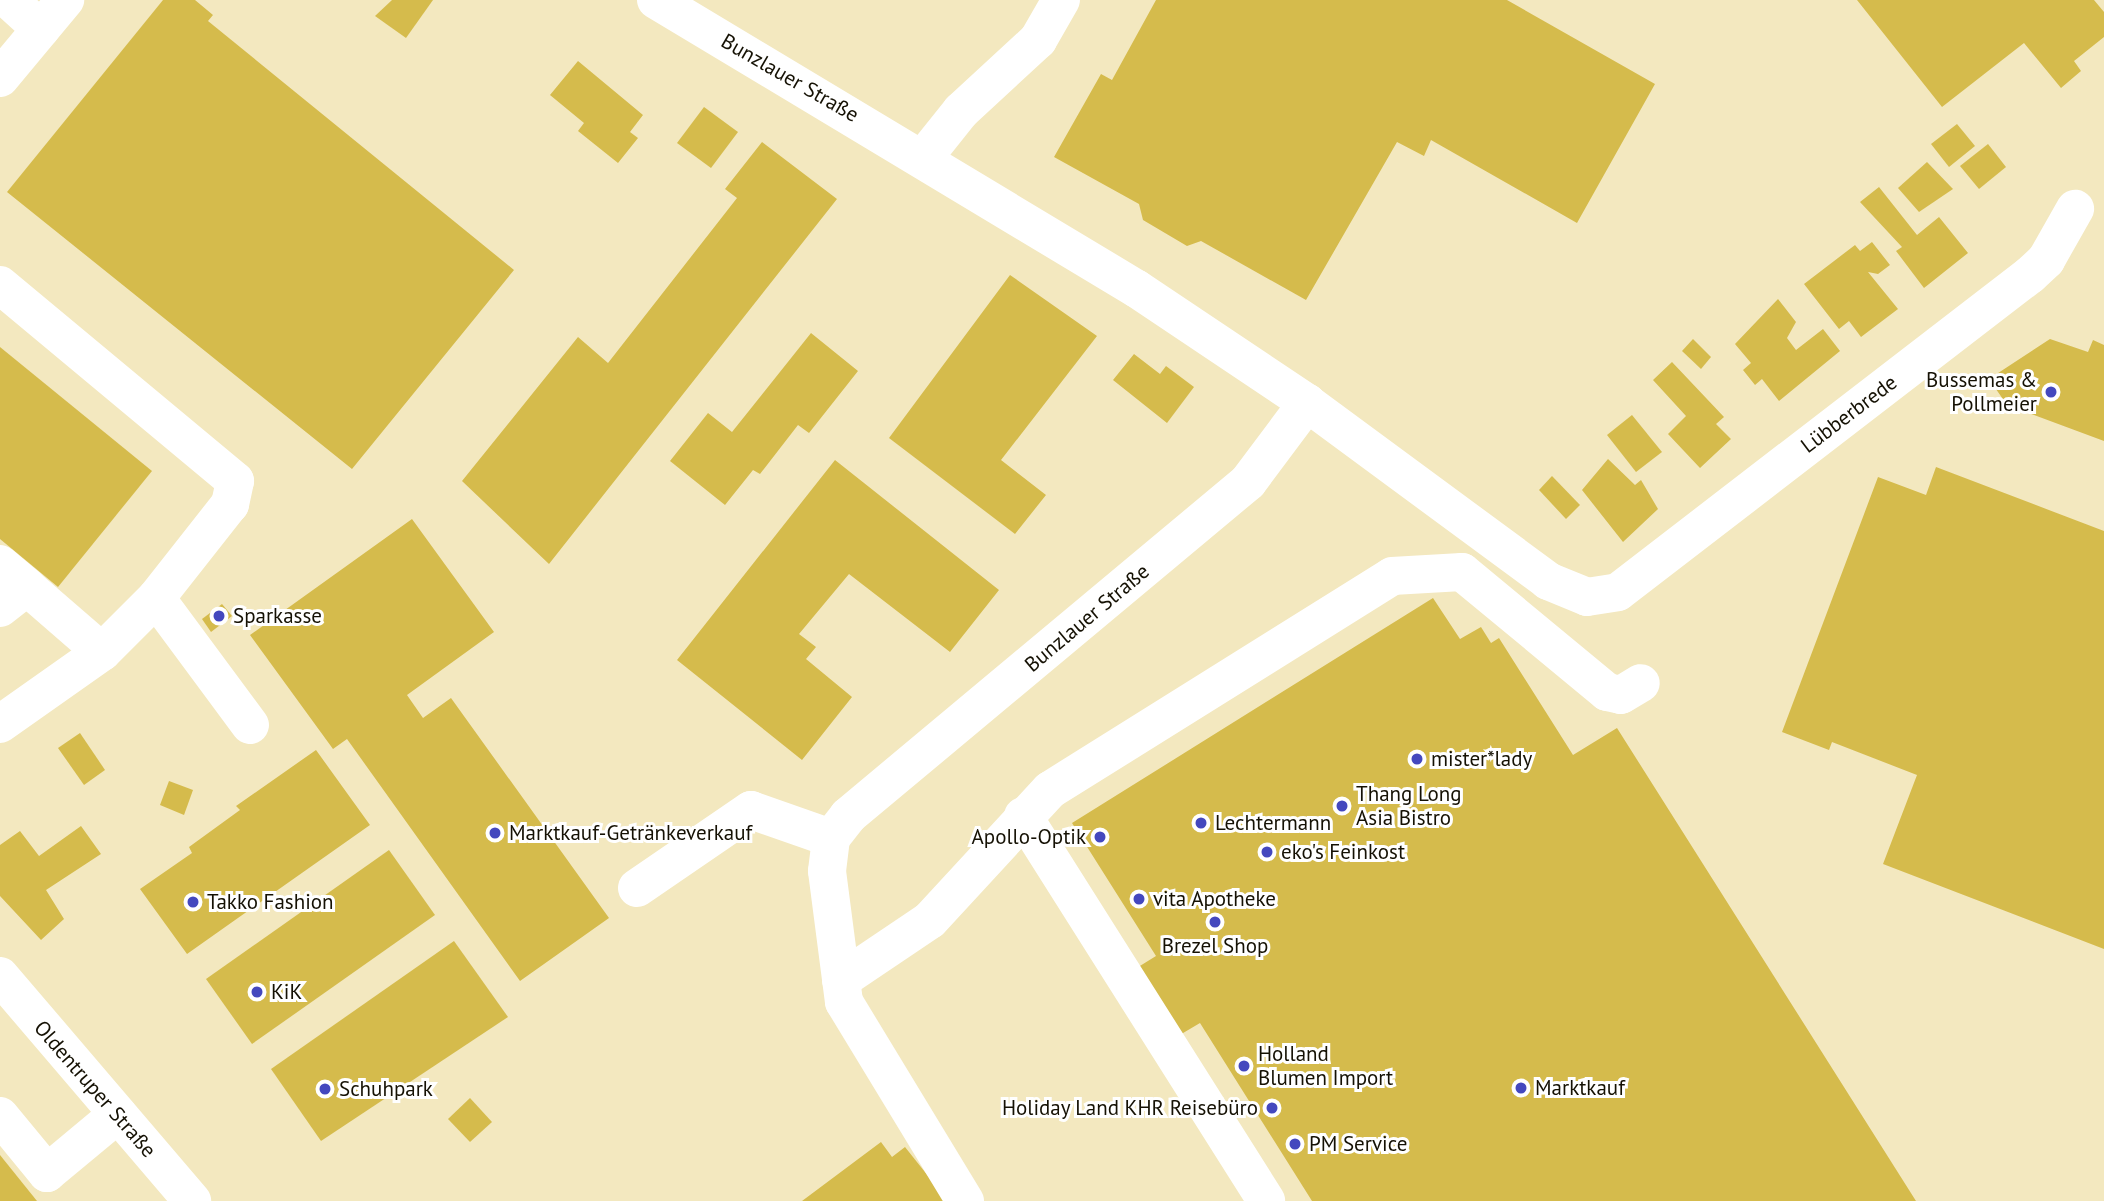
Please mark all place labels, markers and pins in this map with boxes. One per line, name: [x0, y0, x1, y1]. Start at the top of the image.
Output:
place label: Bussemas & Pollmeier: [1926, 367, 2037, 417]
marker: Bussemas & Pollmeier: [2043, 384, 2059, 400]
place label: Sparkasse: [233, 603, 322, 629]
marker: Sparkasse: [211, 608, 227, 624]
place label: mister*lady: [1431, 746, 1532, 772]
marker: mister*lady: [1409, 751, 1425, 767]
place label: Thang Long Asia Bistro: [1356, 781, 1462, 831]
marker: Thang Long Asia Bistro: [1334, 798, 1350, 814]
place label: Lechtermann: [1215, 810, 1331, 836]
marker: Lechtermann: [1193, 815, 1209, 831]
place label: Marktkauf-Getränkeverkauf: [509, 820, 752, 846]
place label: Apollo-Optik: [971, 824, 1086, 850]
marker: Marktkauf-Getränkeverkauf: [487, 825, 503, 841]
marker: Apollo-Optik: [1092, 829, 1108, 845]
place label: eko's Feinkost: [1281, 839, 1405, 865]
marker: eko's Feinkost: [1259, 844, 1275, 860]
place label: vita Apotheke: [1153, 886, 1277, 912]
place label: Takko Fashion: [207, 889, 334, 915]
marker: vita Apotheke: [1131, 891, 1147, 907]
marker: Takko Fashion: [185, 894, 201, 910]
marker: Brezel Shop: [1207, 914, 1223, 930]
place label: Brezel Shop: [1162, 933, 1268, 959]
place label: KiK: [271, 979, 302, 1005]
marker: KiK: [249, 984, 265, 1000]
place label: Holland Blumen Import: [1258, 1041, 1393, 1091]
marker: Holland Blumen Import: [1236, 1058, 1252, 1074]
place label: Marktkauf: [1535, 1075, 1625, 1101]
place label: Schuhpark: [339, 1076, 433, 1102]
marker: Marktkauf: [1513, 1080, 1529, 1096]
marker: Schuhpark: [317, 1081, 333, 1097]
place label: Holiday Land KHR Reisebüro: [1001, 1095, 1258, 1121]
marker: Holiday Land KHR Reisebüro: [1264, 1100, 1280, 1116]
place label: PM Service: [1309, 1131, 1407, 1157]
marker: PM Service: [1287, 1136, 1303, 1152]

